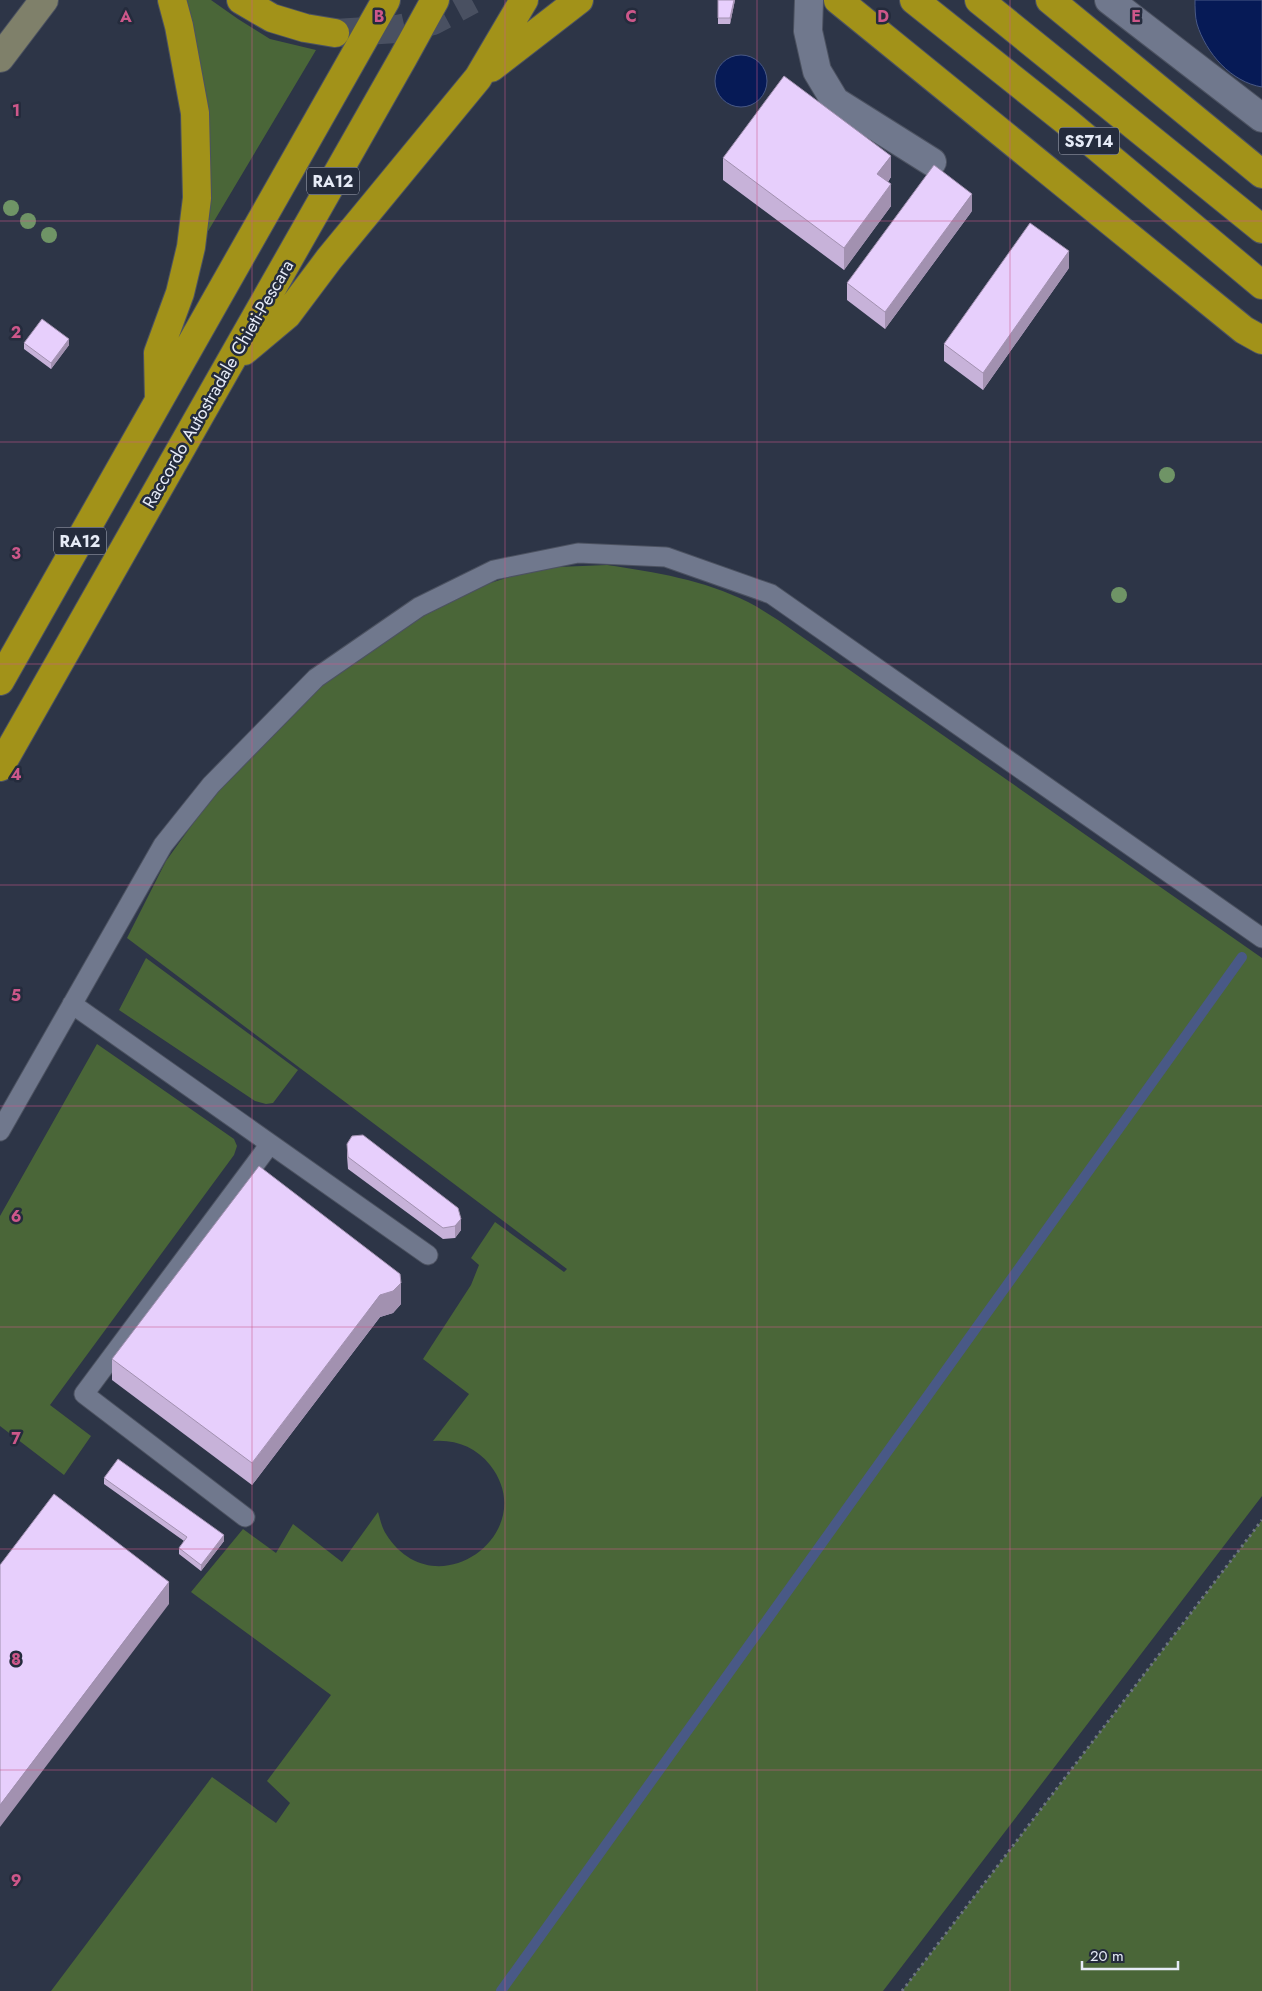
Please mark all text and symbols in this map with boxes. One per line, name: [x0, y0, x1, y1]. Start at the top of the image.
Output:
text: A: [119, 5, 132, 28]
text: B: [374, 5, 384, 28]
text: C: [625, 5, 637, 28]
text: D: [877, 5, 889, 28]
text: E: [1131, 5, 1141, 28]
text: 1: [12, 99, 20, 122]
road number: SS714: [1059, 128, 1119, 154]
road number: RA12: [307, 168, 359, 195]
street label: Raccordo Autostradale Chieti-Pescara: [136, 255, 300, 513]
text: 2: [11, 321, 21, 344]
road number: RA12: [54, 528, 106, 554]
text: 3: [11, 542, 21, 565]
text: 4: [10, 763, 22, 786]
text: 5: [11, 984, 21, 1007]
text: 6: [11, 1205, 21, 1228]
text: 7: [11, 1427, 21, 1450]
text: 8: [11, 1648, 21, 1671]
text: 9: [11, 1869, 21, 1892]
scale bar: [1082, 1938, 1178, 1970]
text: 20 m: [1090, 1945, 1124, 1967]

